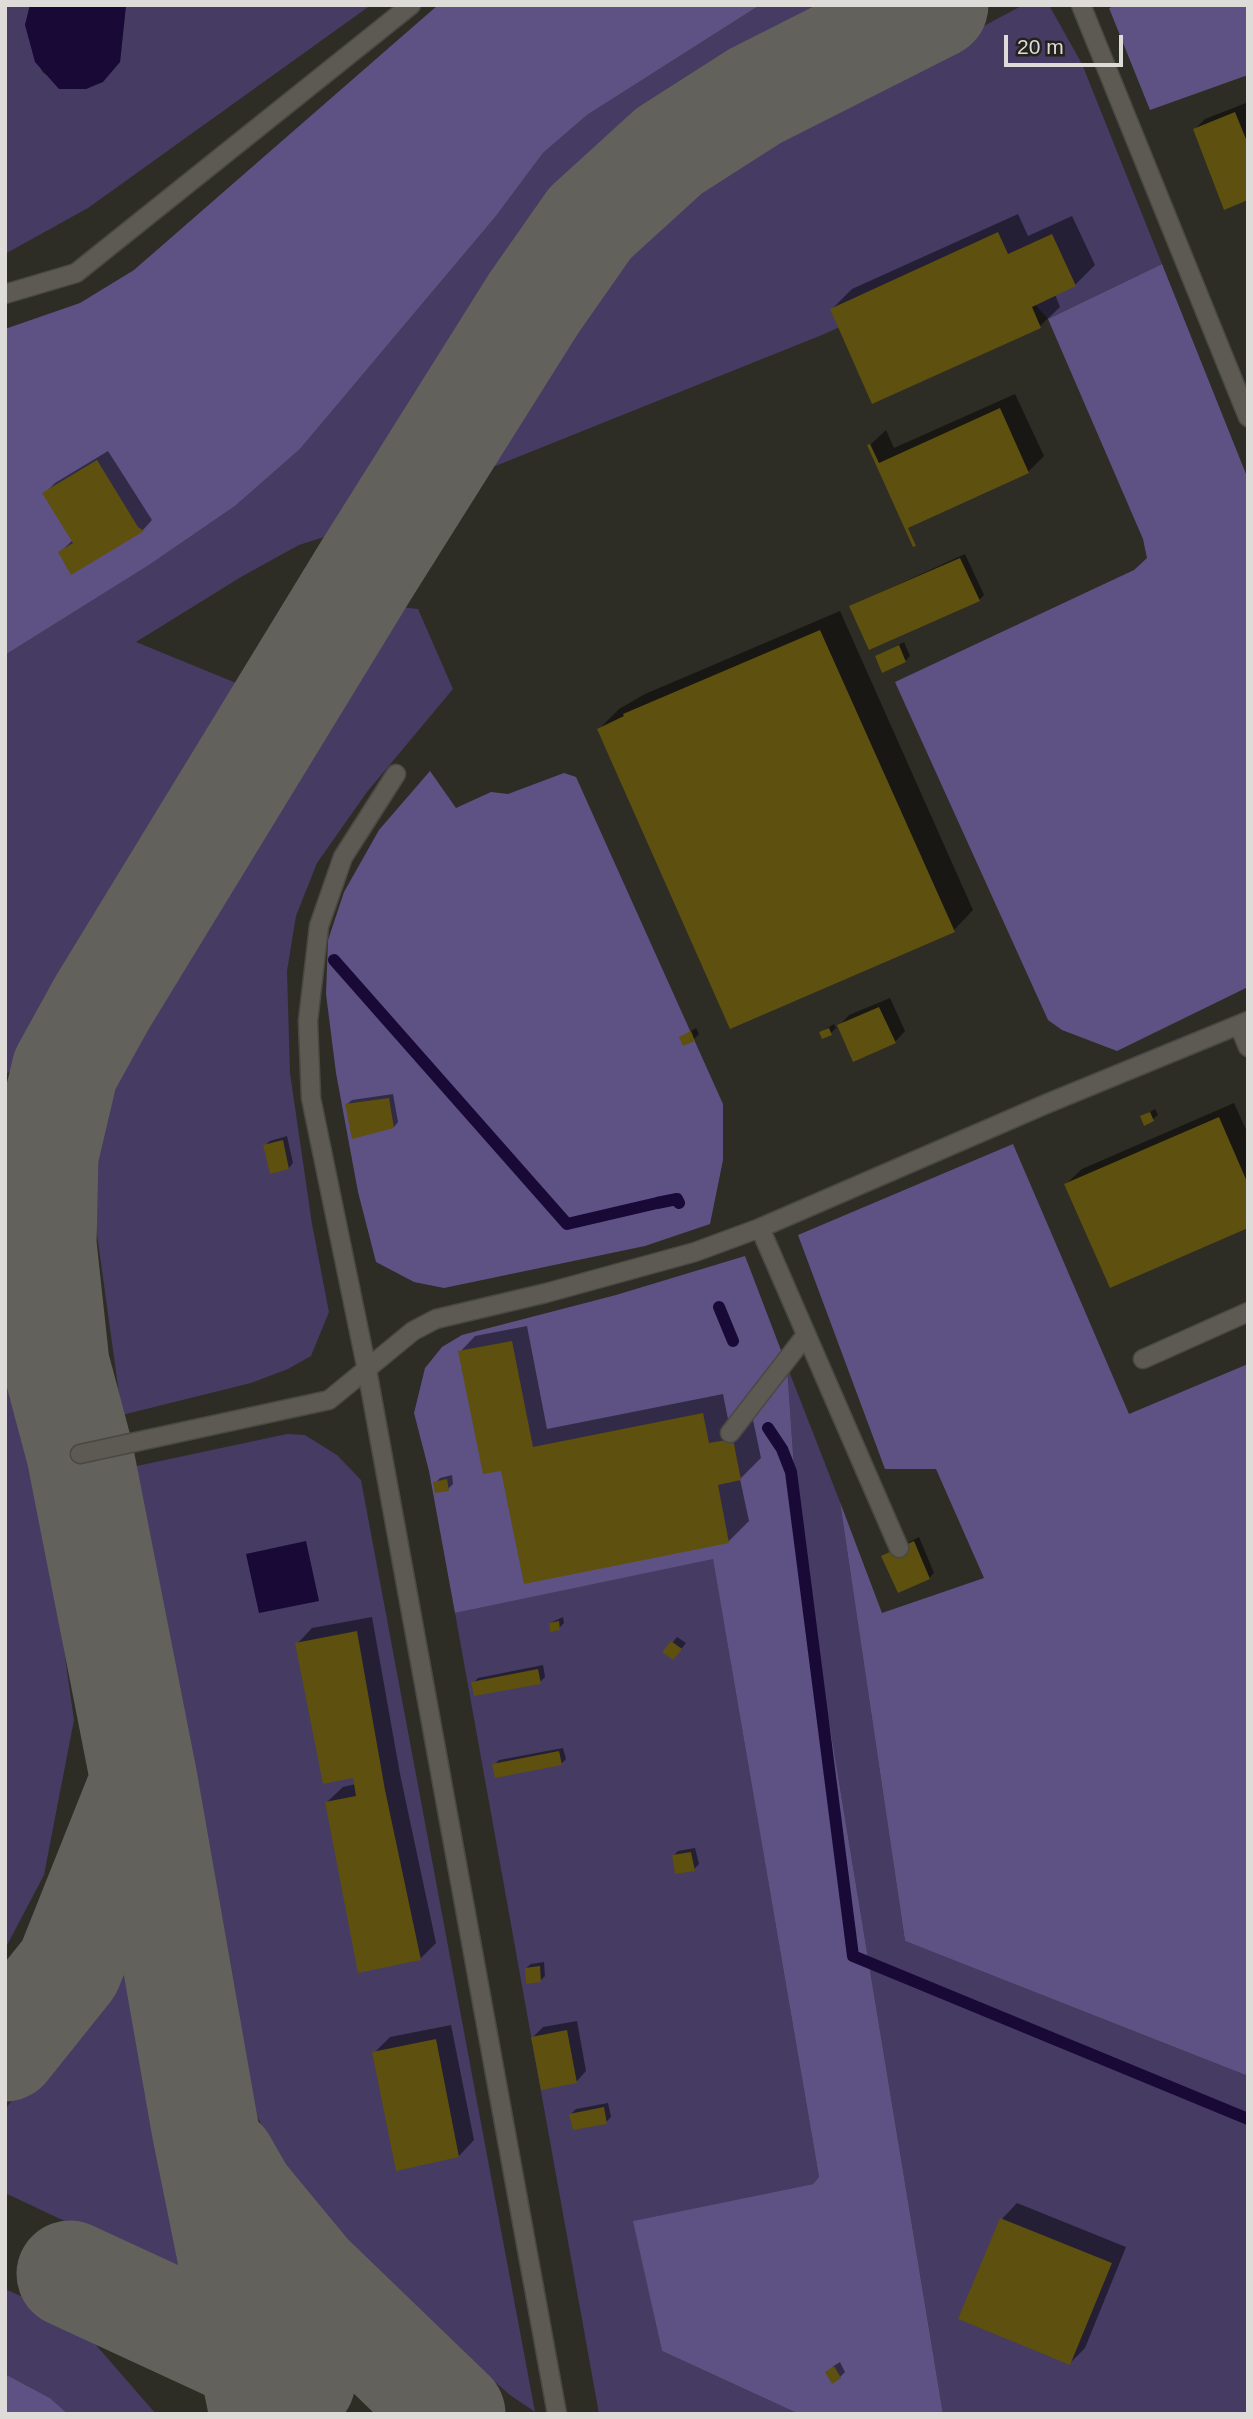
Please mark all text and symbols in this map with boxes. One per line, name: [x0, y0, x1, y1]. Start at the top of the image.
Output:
scale bar: [1008, 21, 1127, 65]
text: 20 m: [1017, 35, 1064, 58]

